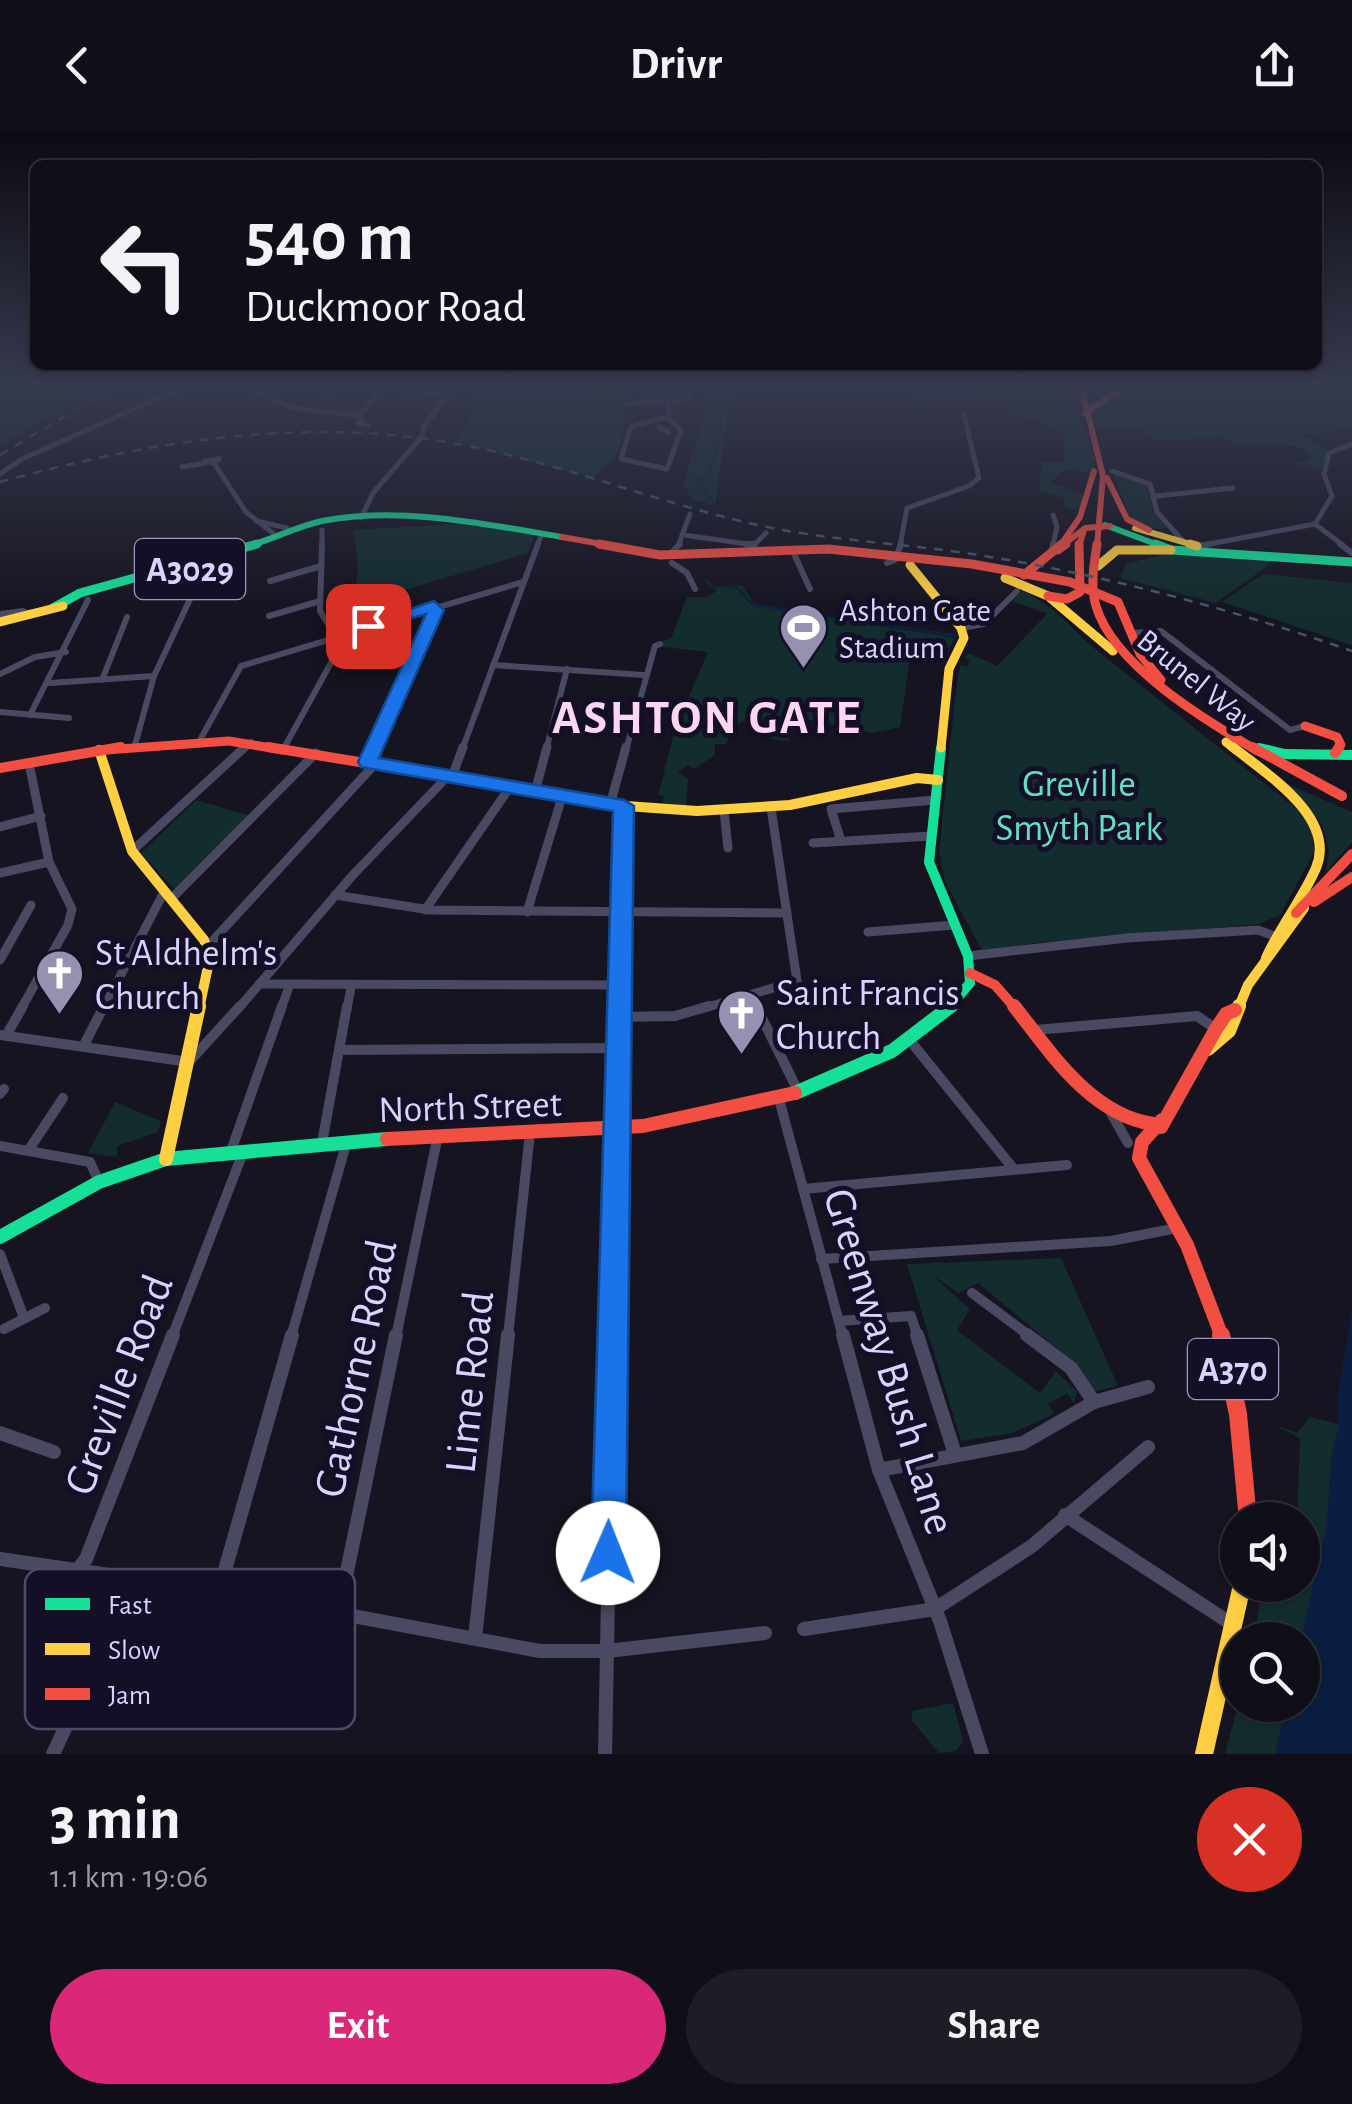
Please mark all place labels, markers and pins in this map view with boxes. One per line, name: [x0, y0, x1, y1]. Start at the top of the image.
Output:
pin: [326, 584, 411, 669]
place label: Ashton Gate Stadium: [839, 595, 991, 664]
sports icon: Ashton Gate Stadium: [778, 602, 830, 670]
place label: St Aldhelm's Church: [95, 935, 277, 1017]
church icon: St Aldhelm's Church: [34, 948, 86, 1016]
place label: Saint Francis Church: [776, 975, 960, 1057]
church icon: Saint Francis Church: [715, 988, 767, 1056]

